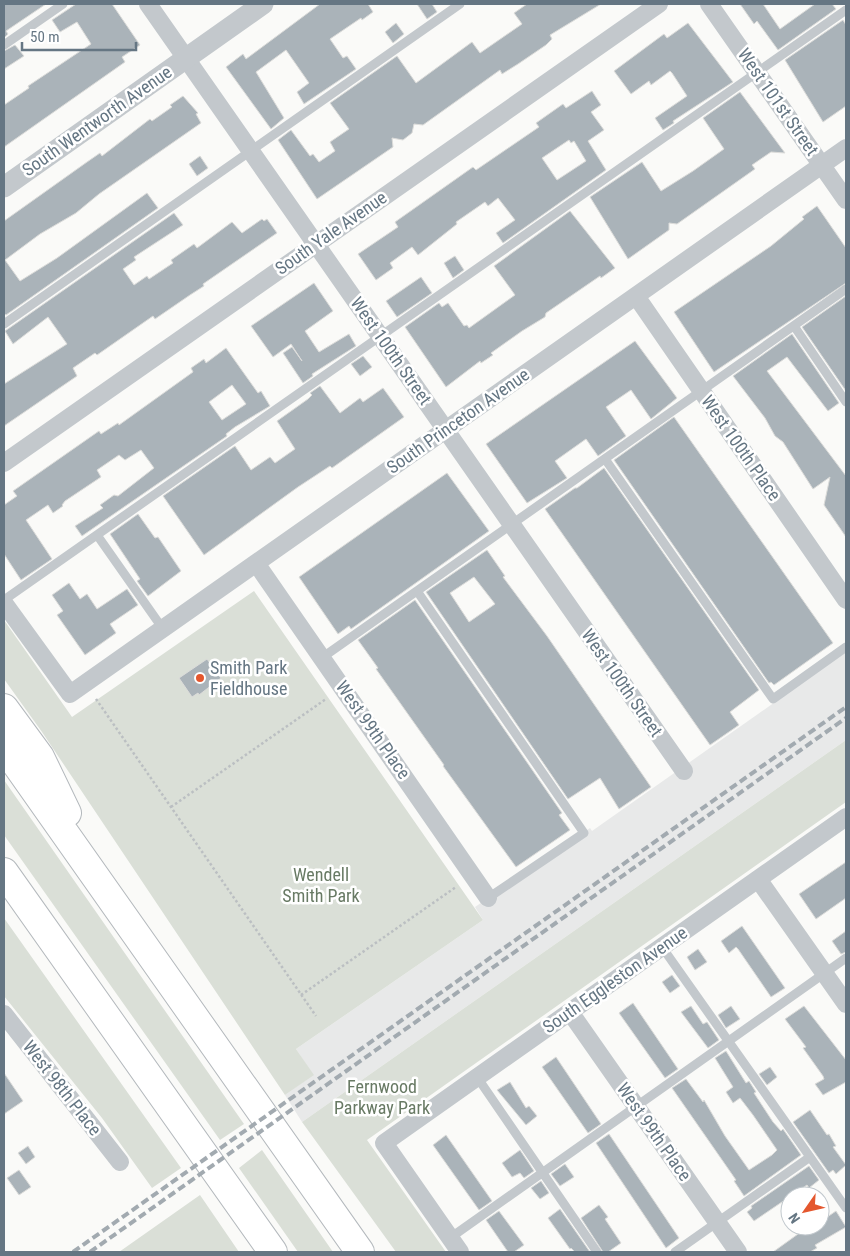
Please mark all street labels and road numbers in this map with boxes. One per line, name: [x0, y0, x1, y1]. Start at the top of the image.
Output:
street label: West 101st Street: [734, 44, 823, 159]
street label: South Wentworth Avenue: [18, 61, 176, 180]
street label: South Yale Avenue: [271, 186, 390, 279]
street label: West 100th Street: [347, 293, 436, 409]
street label: South Princeton Avenue: [382, 363, 533, 478]
street label: West 100th Place: [697, 391, 786, 504]
street label: West 100th Street: [578, 625, 667, 741]
street label: West 99th Place: [332, 677, 415, 783]
street label: South Eggleston Avenue: [538, 922, 691, 1037]
street label: West 98th Place: [19, 1036, 106, 1139]
street label: West 99th Place: [613, 1079, 696, 1185]

